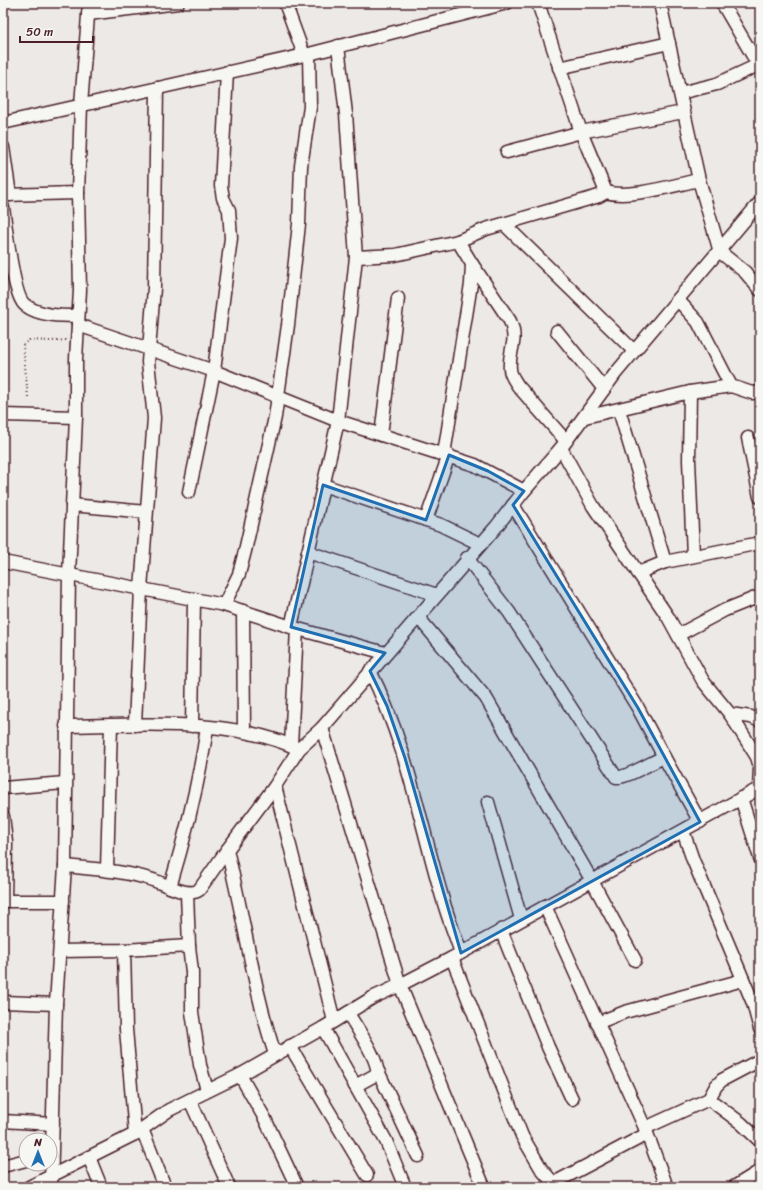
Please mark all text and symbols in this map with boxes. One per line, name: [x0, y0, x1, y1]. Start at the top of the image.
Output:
scale bar: [20, 18, 93, 44]
text: 50 m: [26, 21, 53, 43]
north arrow: [18, 1132, 58, 1172]
text: N: [33, 1133, 42, 1152]

